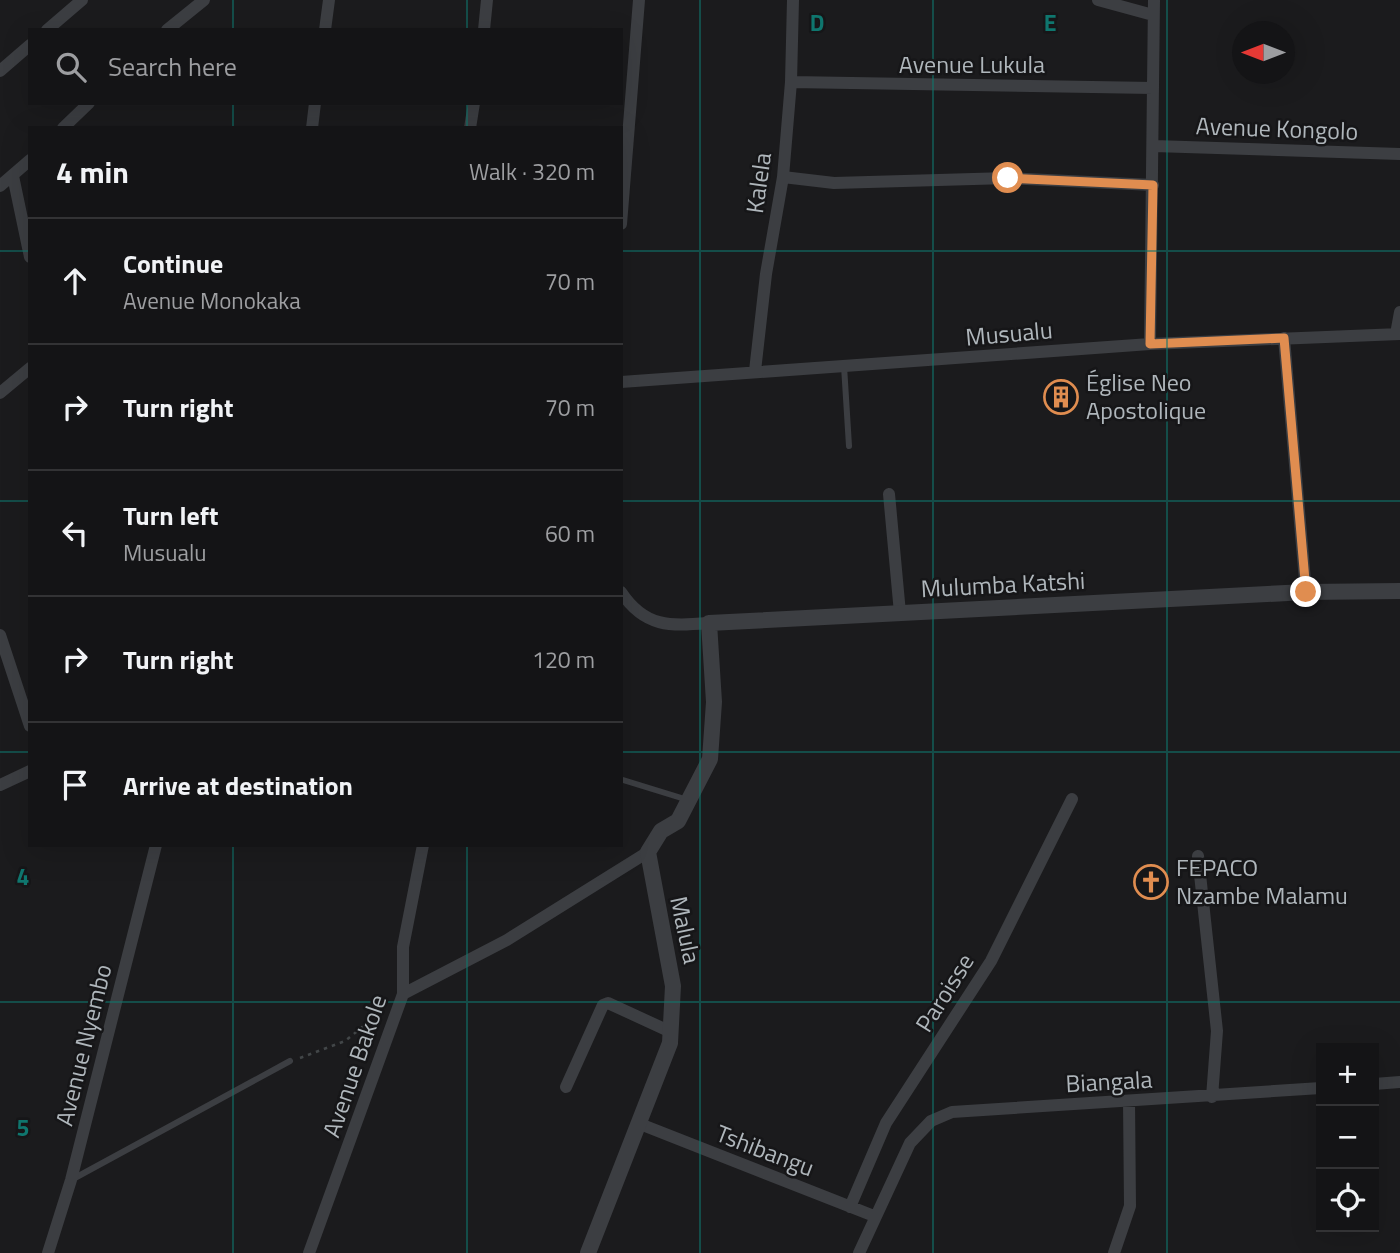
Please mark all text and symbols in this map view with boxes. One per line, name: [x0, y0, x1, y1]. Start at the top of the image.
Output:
text: D: [810, 5, 824, 40]
text: E: [1044, 5, 1056, 40]
north arrow: [1232, 21, 1295, 84]
search box: [28, 28, 623, 105]
street label: Avenue Lukula: [899, 46, 1045, 82]
text: Search here: [108, 47, 237, 86]
icon: search: [52, 48, 90, 86]
street label: Avenue Kongolo: [1195, 107, 1359, 149]
text: 4 min: [56, 149, 129, 195]
street label: Kalela: [736, 150, 780, 216]
text: Walk · 320 m: [469, 154, 595, 189]
route start: [992, 162, 1023, 193]
text: Continue: [123, 244, 223, 283]
icon: ahead: [56, 262, 94, 300]
text: 70 m: [545, 264, 595, 299]
text: Avenue Monokaka: [123, 283, 301, 318]
street label: Musualu: [964, 311, 1054, 355]
place label: Église Neo Apostolique: [1086, 364, 1206, 428]
building icon: Église Neo Apostolique: [1042, 378, 1080, 416]
icon: right: [56, 388, 94, 426]
text: Turn right: [123, 388, 234, 427]
text: 70 m: [545, 390, 595, 425]
text: Turn left: [123, 496, 218, 535]
icon: left: [56, 514, 94, 552]
text: 60 m: [545, 516, 595, 551]
text: Musualu: [123, 535, 207, 570]
street label: Mulumba Katshi: [920, 562, 1086, 606]
route end: [1290, 576, 1321, 607]
icon: right: [56, 640, 94, 678]
text: Turn right: [123, 640, 234, 679]
text: 120 m: [532, 642, 595, 677]
icon: arrive: [56, 766, 94, 804]
text: Arrive at destination: [123, 766, 353, 805]
place label: FEPACO Nzambe Malamu: [1176, 849, 1348, 913]
text: 4: [17, 859, 29, 894]
church icon: FEPACO Nzambe Malamu: [1132, 863, 1170, 901]
street label: Malula: [661, 893, 711, 967]
street label: Paroisse: [906, 946, 982, 1039]
street label: Avenue Nyembo: [46, 960, 121, 1129]
street label: Avenue Bakole: [313, 990, 395, 1142]
map controls: [1316, 1043, 1379, 1232]
button: +: [1316, 1043, 1379, 1106]
street label: Biangala: [1065, 1061, 1153, 1101]
button: −: [1316, 1106, 1379, 1169]
text: 5: [17, 1110, 29, 1145]
street label: Tshibangu: [711, 1115, 820, 1185]
button: locate: [1316, 1169, 1379, 1232]

